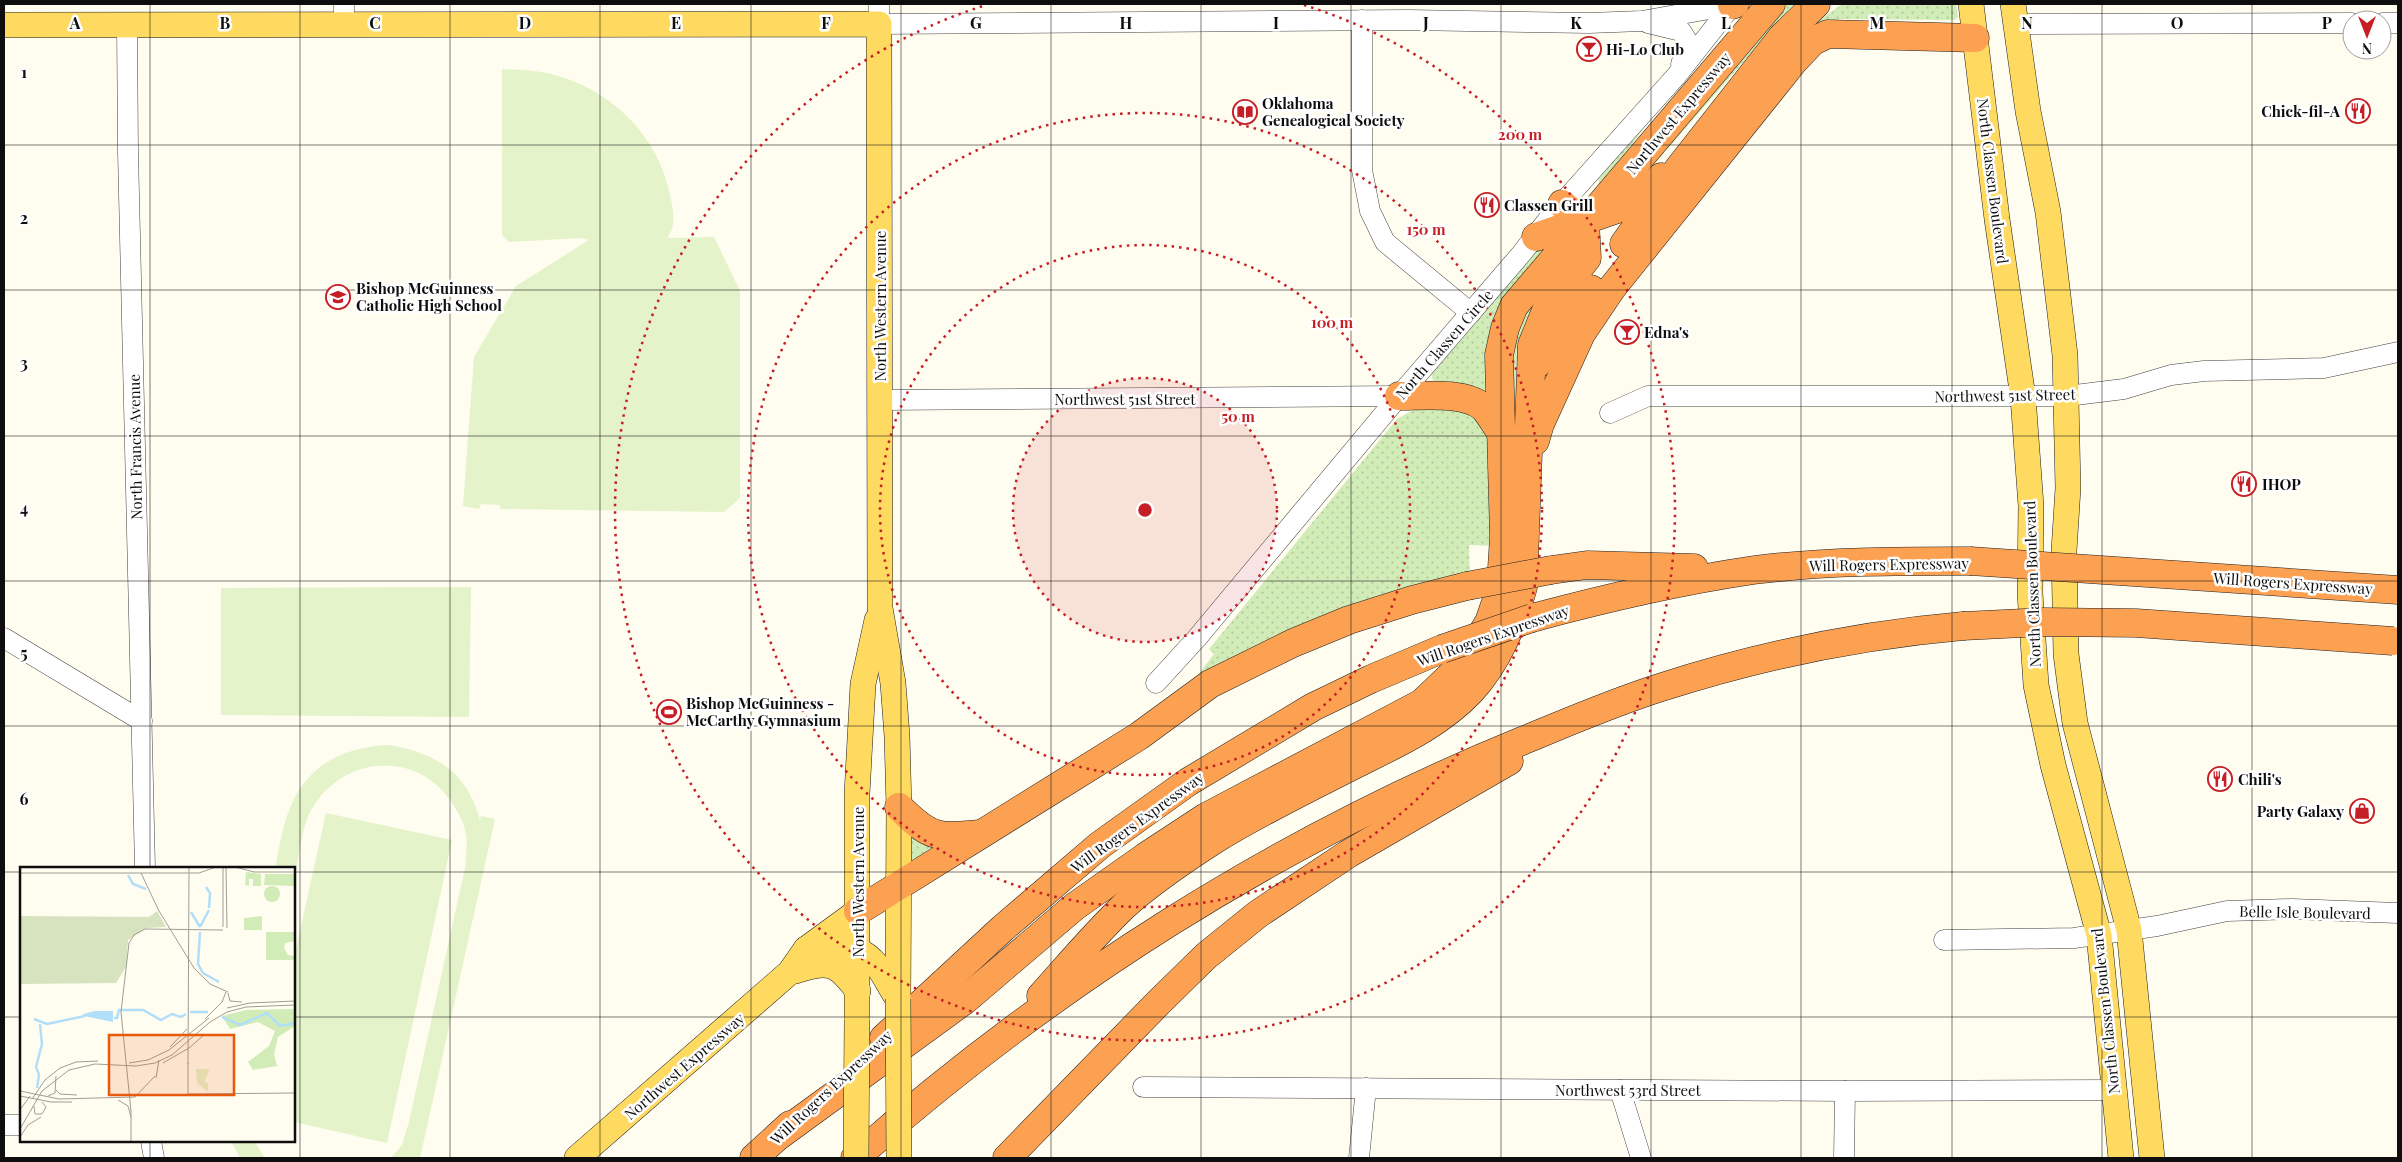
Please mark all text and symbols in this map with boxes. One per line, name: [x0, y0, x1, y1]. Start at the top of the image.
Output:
north arrow: [2342, 10, 2392, 60]
text: A: [69, 12, 81, 33]
text: B: [220, 12, 231, 33]
text: C: [369, 12, 381, 33]
text: D: [519, 12, 531, 33]
text: E: [671, 12, 681, 33]
text: F: [821, 12, 831, 33]
text: G: [970, 12, 982, 33]
text: H: [1120, 12, 1133, 33]
text: I: [1273, 12, 1279, 33]
text: J: [1422, 12, 1429, 33]
text: K: [1570, 12, 1582, 33]
text: L: [1721, 12, 1731, 33]
text: M: [1870, 12, 1885, 33]
text: N: [2021, 12, 2033, 33]
text: O: [2171, 12, 2183, 33]
text: P: [2322, 12, 2332, 33]
bar icon: Hi-Lo Club: [1576, 36, 1602, 62]
place label: Hi-Lo Club: [1606, 39, 1684, 59]
text: N: [2362, 39, 2372, 58]
street label: Northwest Expressway: [1621, 48, 1735, 178]
text: 1: [21, 61, 27, 82]
place label: Oklahoma Genealogical Society: [1262, 93, 1405, 130]
street label: North Classen Boulevard: [1973, 97, 2013, 265]
restaurant icon: Chick-fil-A: [2345, 98, 2371, 124]
library icon: Oklahoma Genealogical Society: [1232, 99, 1258, 125]
place label: Chick-fil-A: [2261, 101, 2341, 121]
text: 200 m: [1498, 124, 1543, 144]
restaurant icon: Classen Grill: [1474, 192, 1500, 218]
place label: Classen Grill: [1504, 195, 1594, 215]
text: 2: [20, 207, 28, 228]
text: 150 m: [1406, 219, 1446, 239]
street label: North Western Avenue: [870, 231, 890, 381]
place label: Bishop McGuinness Catholic High School: [356, 278, 502, 315]
school or university icon: Bishop McGuinness Catholic High School: [325, 284, 351, 310]
street label: North Classen Circle: [1391, 285, 1497, 403]
text: 100 m: [1311, 312, 1354, 332]
bar icon: Edna's: [1614, 319, 1640, 345]
place label: Edna's: [1644, 322, 1689, 342]
text: 3: [20, 352, 28, 373]
street label: North Francis Avenue: [124, 374, 146, 520]
street label: Northwest 51st Street: [1934, 384, 2076, 406]
street label: Northwest 51st Street: [1054, 389, 1196, 409]
text: 50 m: [1221, 406, 1255, 426]
restaurant icon: IHOP: [2231, 471, 2257, 497]
place label: IHOP: [2262, 474, 2301, 494]
text: 4: [20, 497, 28, 518]
street label: North Classen Boulevard: [2019, 500, 2045, 668]
centre of rings: [1136, 501, 1154, 519]
street label: Will Rogers Expressway: [1808, 553, 1969, 575]
street label: Will Rogers Expressway: [2212, 567, 2374, 599]
street label: Will Rogers Expressway: [1413, 599, 1572, 671]
text: 5: [20, 642, 28, 663]
place label: Bishop McGuinness - McCarthy Gymnasium: [686, 693, 841, 730]
sports icon: Bishop McGuinness - McCarthy Gymnasium: [656, 699, 682, 725]
restaurant icon: Chili's: [2207, 766, 2233, 792]
street label: Will Rogers Expressway: [1066, 767, 1208, 878]
place label: Chili's: [2238, 769, 2282, 789]
text: 6: [20, 788, 29, 809]
shop icon: Party Galaxy: [2349, 798, 2375, 824]
place label: Party Galaxy: [2257, 801, 2344, 821]
street label: North Western Avenue: [848, 807, 868, 957]
inset map: [20, 867, 295, 1142]
street label: Belle Isle Boulevard: [2239, 901, 2371, 923]
street label: North Classen Boulevard: [2086, 927, 2124, 1095]
street label: Northwest Expressway: [620, 1008, 749, 1124]
street label: Will Rogers Expressway: [765, 1025, 897, 1149]
street label: Northwest 53rd Street: [1555, 1080, 1702, 1100]

